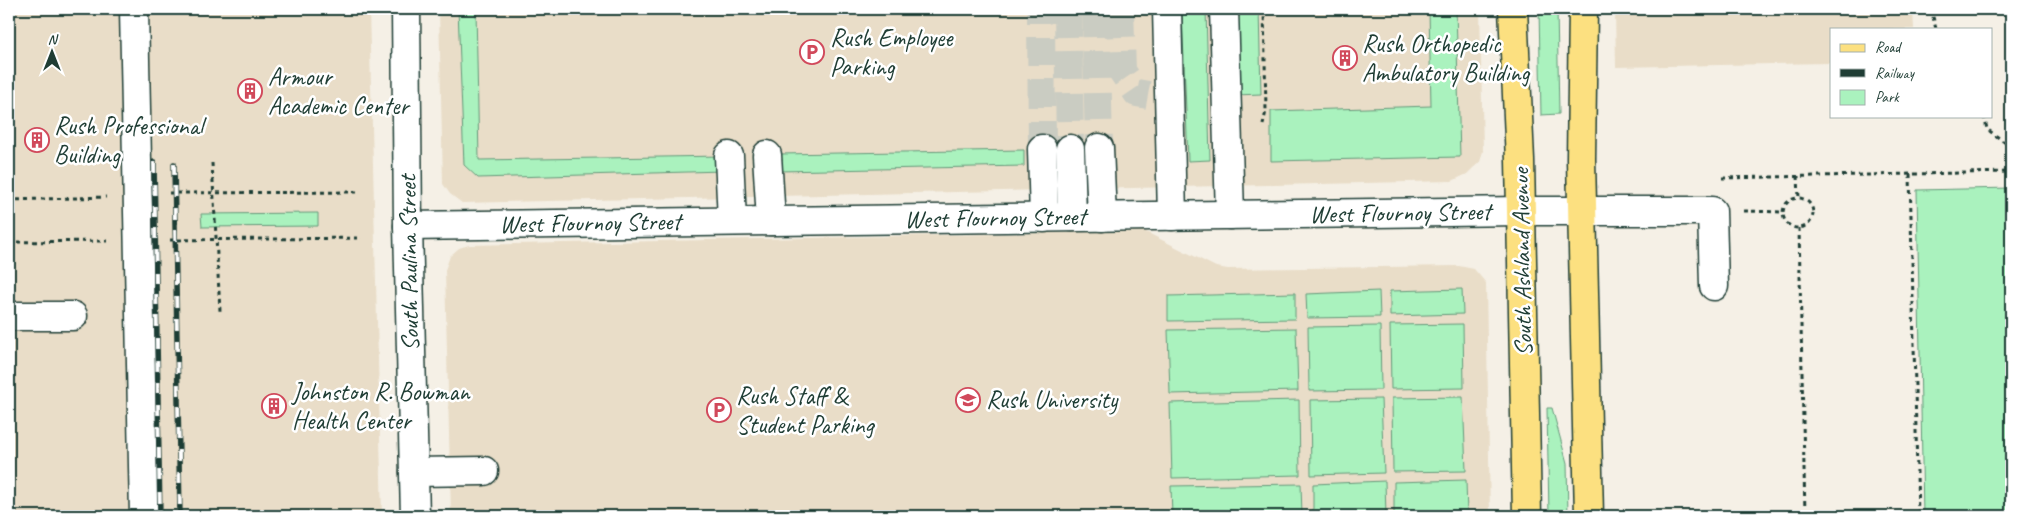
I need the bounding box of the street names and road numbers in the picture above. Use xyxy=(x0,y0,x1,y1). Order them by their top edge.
street label: South Ashland Avenue xyxy=(1504,166,1540,356)
street label: South Paulina Street xyxy=(391,172,427,351)
street label: West Flournoy Street xyxy=(1309,195,1495,231)
street label: West Flournoy Street xyxy=(904,200,1090,236)
street label: West Flournoy Street xyxy=(499,205,685,241)

